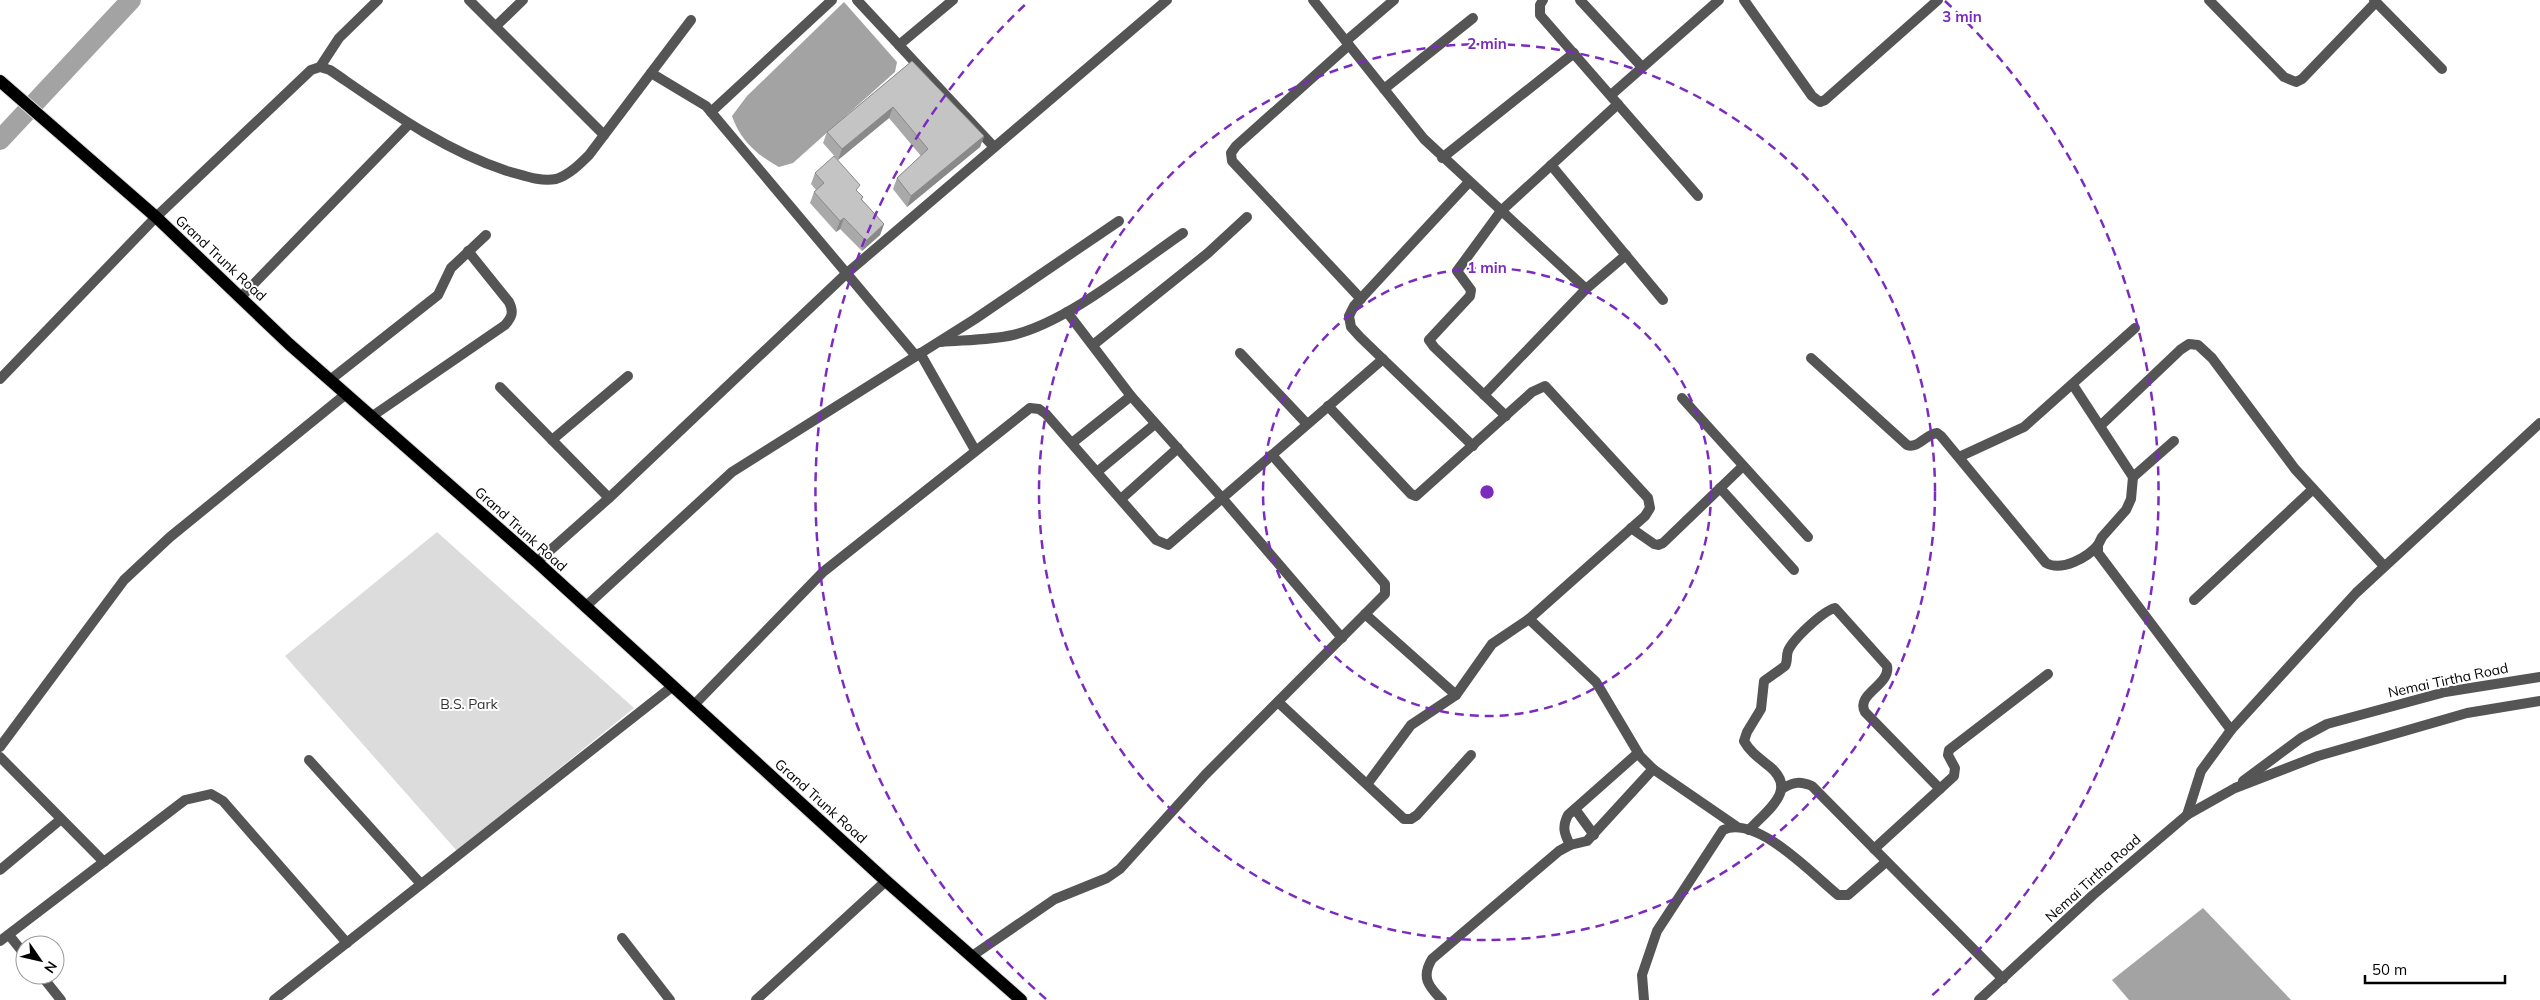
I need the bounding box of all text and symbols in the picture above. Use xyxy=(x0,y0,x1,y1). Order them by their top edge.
text: 3 min xyxy=(1942,7,1982,26)
text: 2 min xyxy=(1467,34,1507,53)
street label: Grand Trunk Road xyxy=(172,211,270,305)
text: 1 min xyxy=(1467,258,1507,277)
street label: Grand Trunk Road xyxy=(471,483,571,575)
centre of rings xyxy=(1478,483,1496,501)
street label: Nemai Tirtha Road xyxy=(2386,658,2510,702)
park label: B.S. Park xyxy=(440,695,499,713)
street label: Grand Trunk Road xyxy=(771,755,871,847)
street label: Nemai Tirtha Road xyxy=(2041,830,2145,926)
north arrow xyxy=(15,935,65,985)
scale bar xyxy=(2365,952,2505,984)
text: N xyxy=(40,958,61,977)
text: 50 m xyxy=(2372,960,2407,979)

